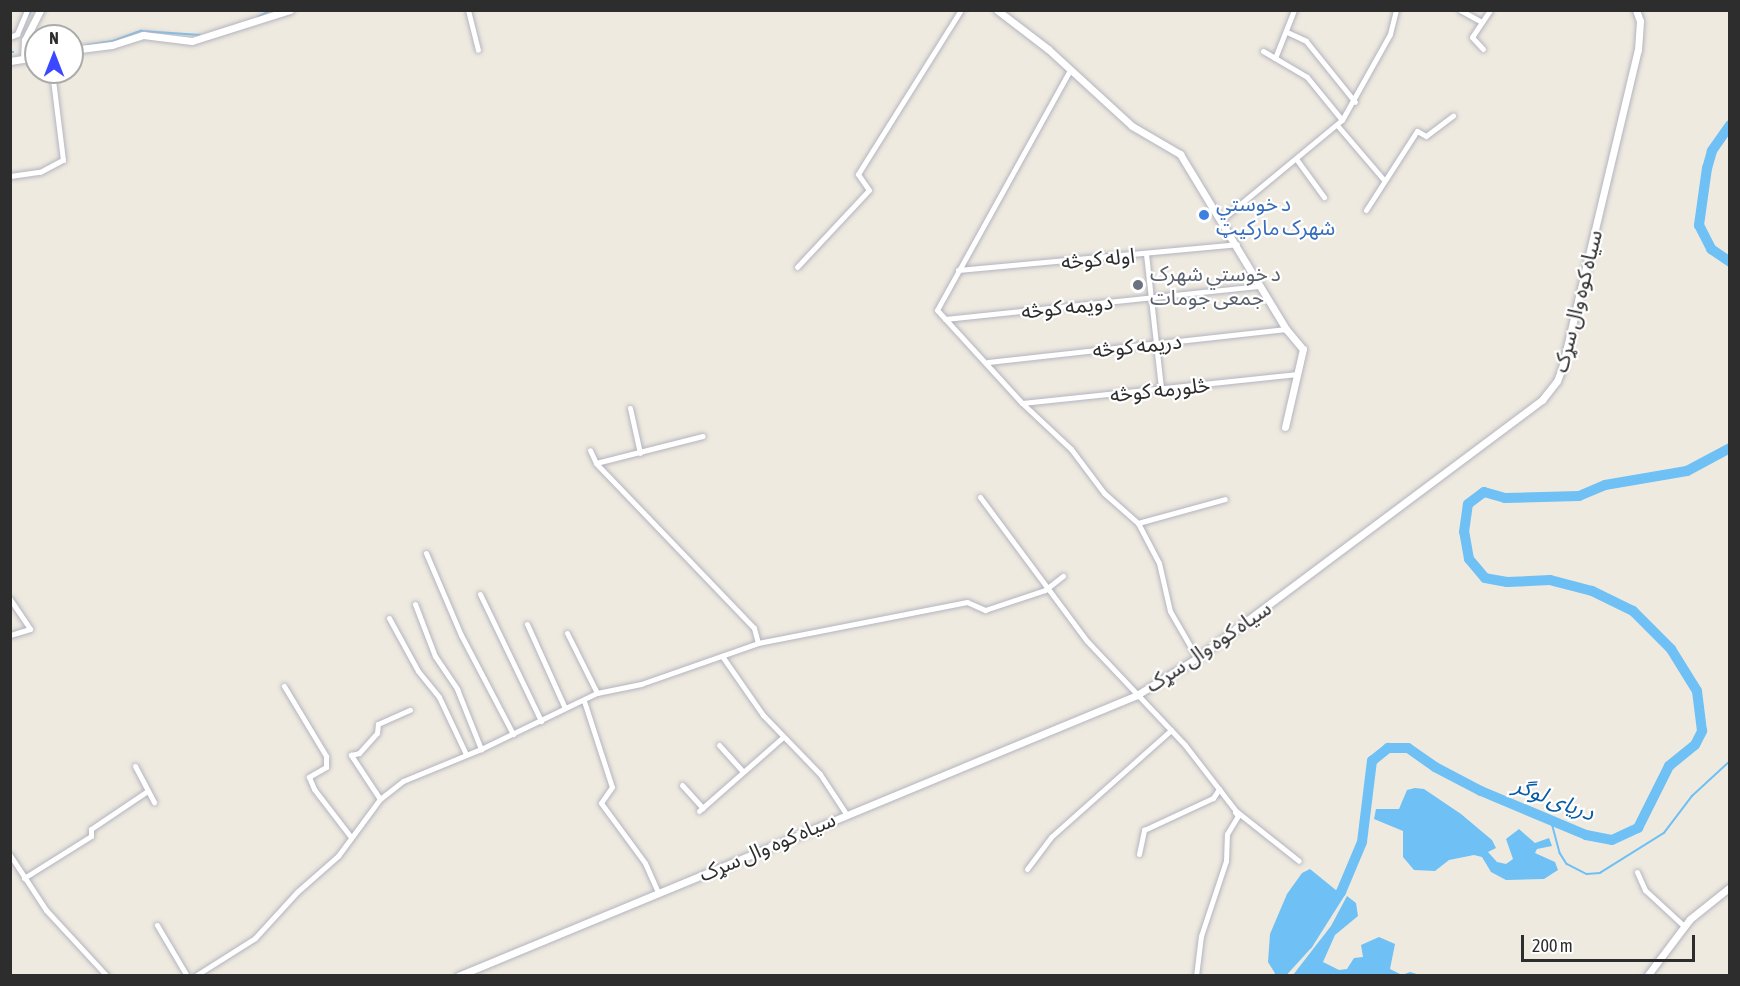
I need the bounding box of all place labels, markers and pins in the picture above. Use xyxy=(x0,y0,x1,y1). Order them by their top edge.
place label: د خوستي شهرک مارکیټ xyxy=(1216,190,1335,240)
marker: د خوستي شهرک مارکیټ xyxy=(1197,208,1211,222)
place label: د خوستي شهرک جمعی جومات xyxy=(1150,260,1281,310)
marker: د خوستي شهرک جمعی جومات xyxy=(1131,278,1145,292)

